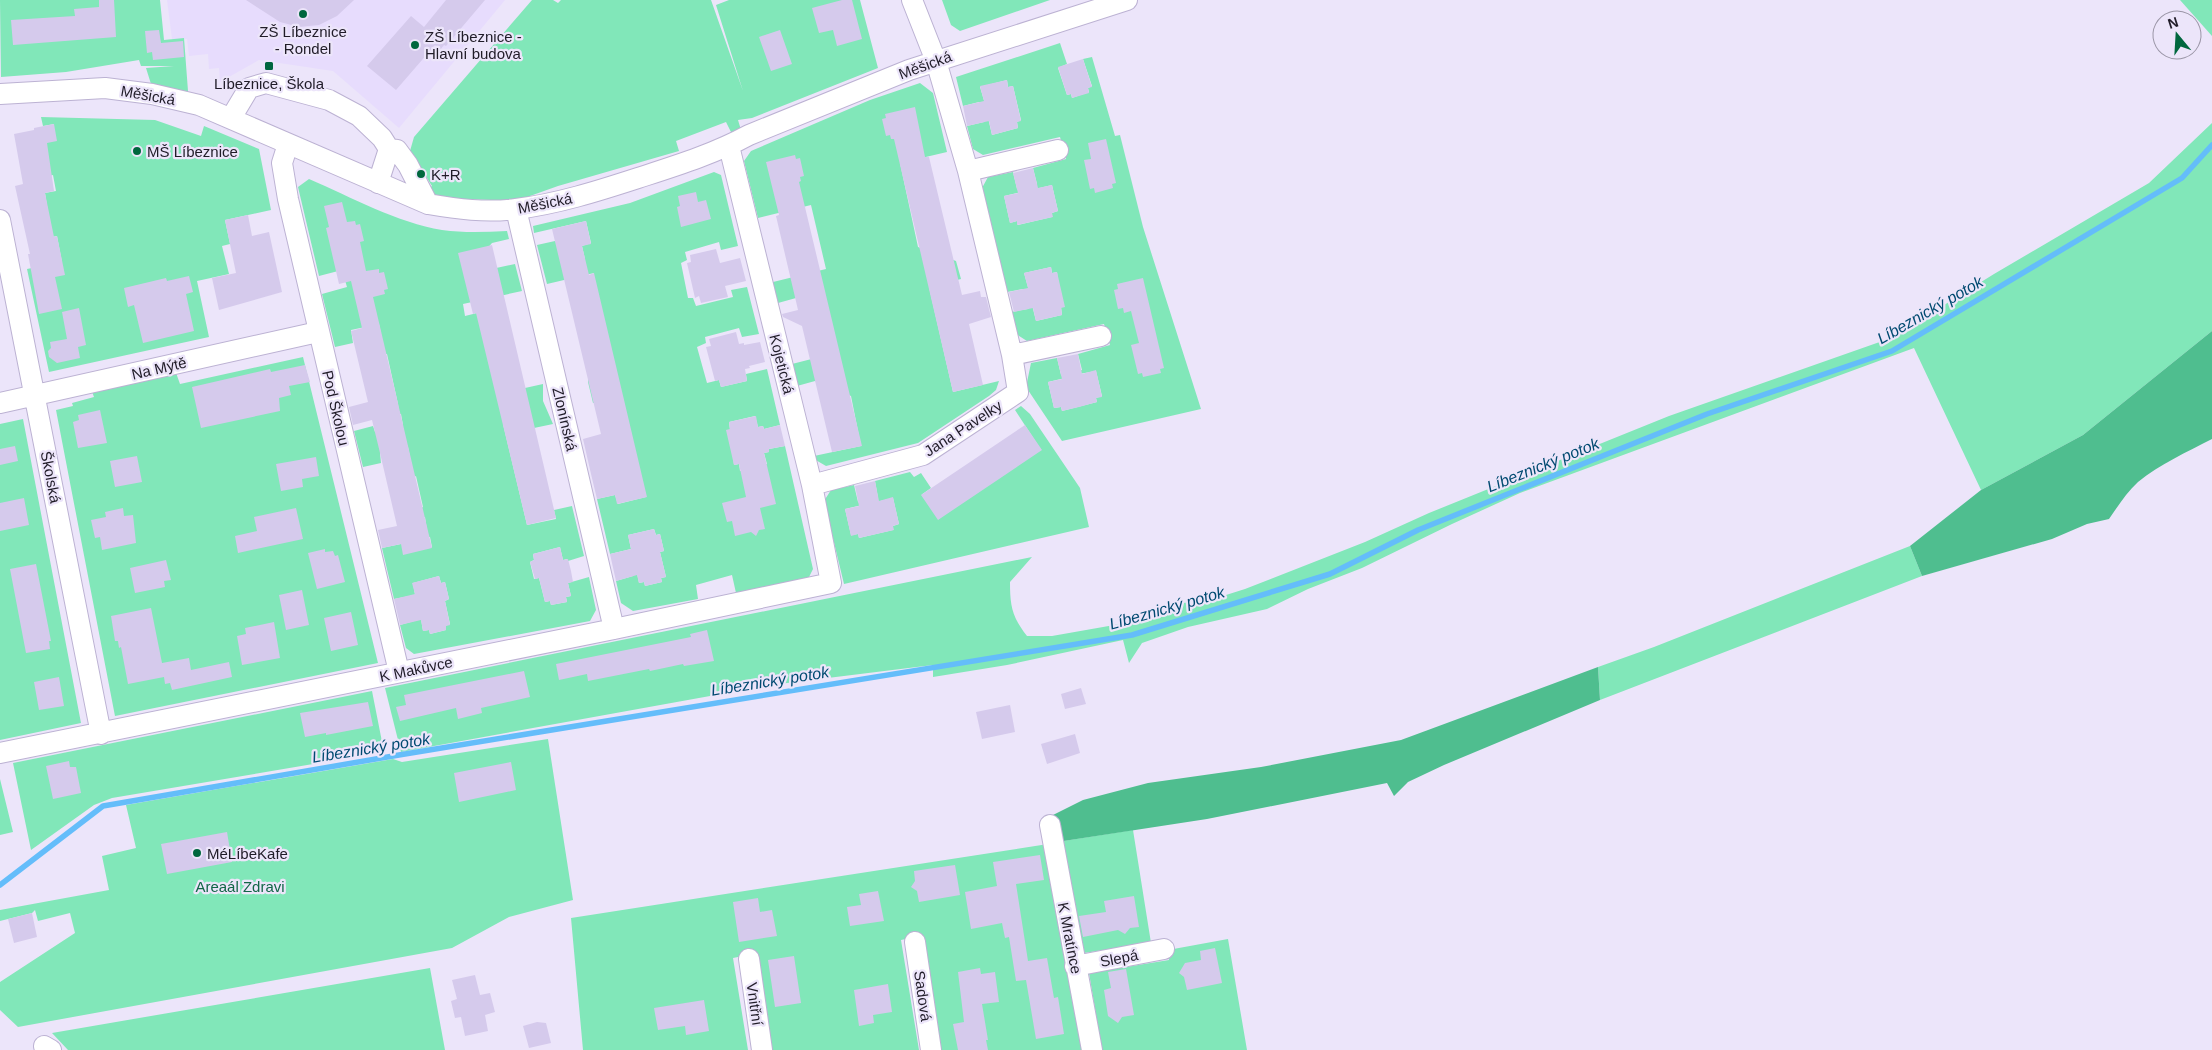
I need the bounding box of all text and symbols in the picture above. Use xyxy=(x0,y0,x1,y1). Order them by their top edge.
marker: ZŠ Líbeznice - Rondel xyxy=(297,8,309,20)
north arrow xyxy=(2152,10,2202,60)
text: N xyxy=(2166,13,2180,32)
place label: ZŠ Líbeznice - Rondel xyxy=(259,23,347,57)
place label: ZŠ Líbeznice - Hlavní budova xyxy=(425,28,522,62)
marker: ZŠ Líbeznice - Hlavní budova xyxy=(409,39,421,51)
street label: Měšická xyxy=(896,47,954,82)
marker: Líbeznice, Škola xyxy=(263,60,275,72)
place label: Líbeznice, Škola xyxy=(214,75,325,92)
street label: Měšická xyxy=(119,82,177,108)
place label: MŠ Líbeznice xyxy=(147,143,238,160)
marker: MŠ Líbeznice xyxy=(131,145,143,157)
place label: K+R xyxy=(431,166,461,183)
marker: K+R xyxy=(415,168,427,180)
street label: Měšická xyxy=(516,189,574,217)
water label: Líbeznický potok xyxy=(1874,272,1987,347)
street label: Kojetická xyxy=(766,332,798,396)
street label: Na Mýtě xyxy=(130,353,188,383)
street label: Pod Školou xyxy=(319,369,353,447)
street label: Zlonínská xyxy=(549,385,581,453)
street label: Jana Pavelky xyxy=(921,396,1005,459)
water label: Líbeznický potok xyxy=(1485,434,1602,495)
street label: Školská xyxy=(38,450,64,505)
water label: Líbeznický potok xyxy=(1107,583,1228,633)
street label: K Makůvce xyxy=(378,653,454,685)
water label: Líbeznický potok xyxy=(710,663,831,699)
water label: Líbeznický potok xyxy=(311,730,432,766)
place label: MéLíbeKafe xyxy=(207,845,288,862)
marker: MéLíbeKafe xyxy=(191,847,203,859)
park label: Areaál Zdravi xyxy=(195,878,285,895)
street label: K Mratínce xyxy=(1055,901,1085,975)
street label: Slepá xyxy=(1099,946,1140,970)
street label: Sadová xyxy=(911,970,935,1023)
street label: Vnitřní xyxy=(744,981,767,1027)

